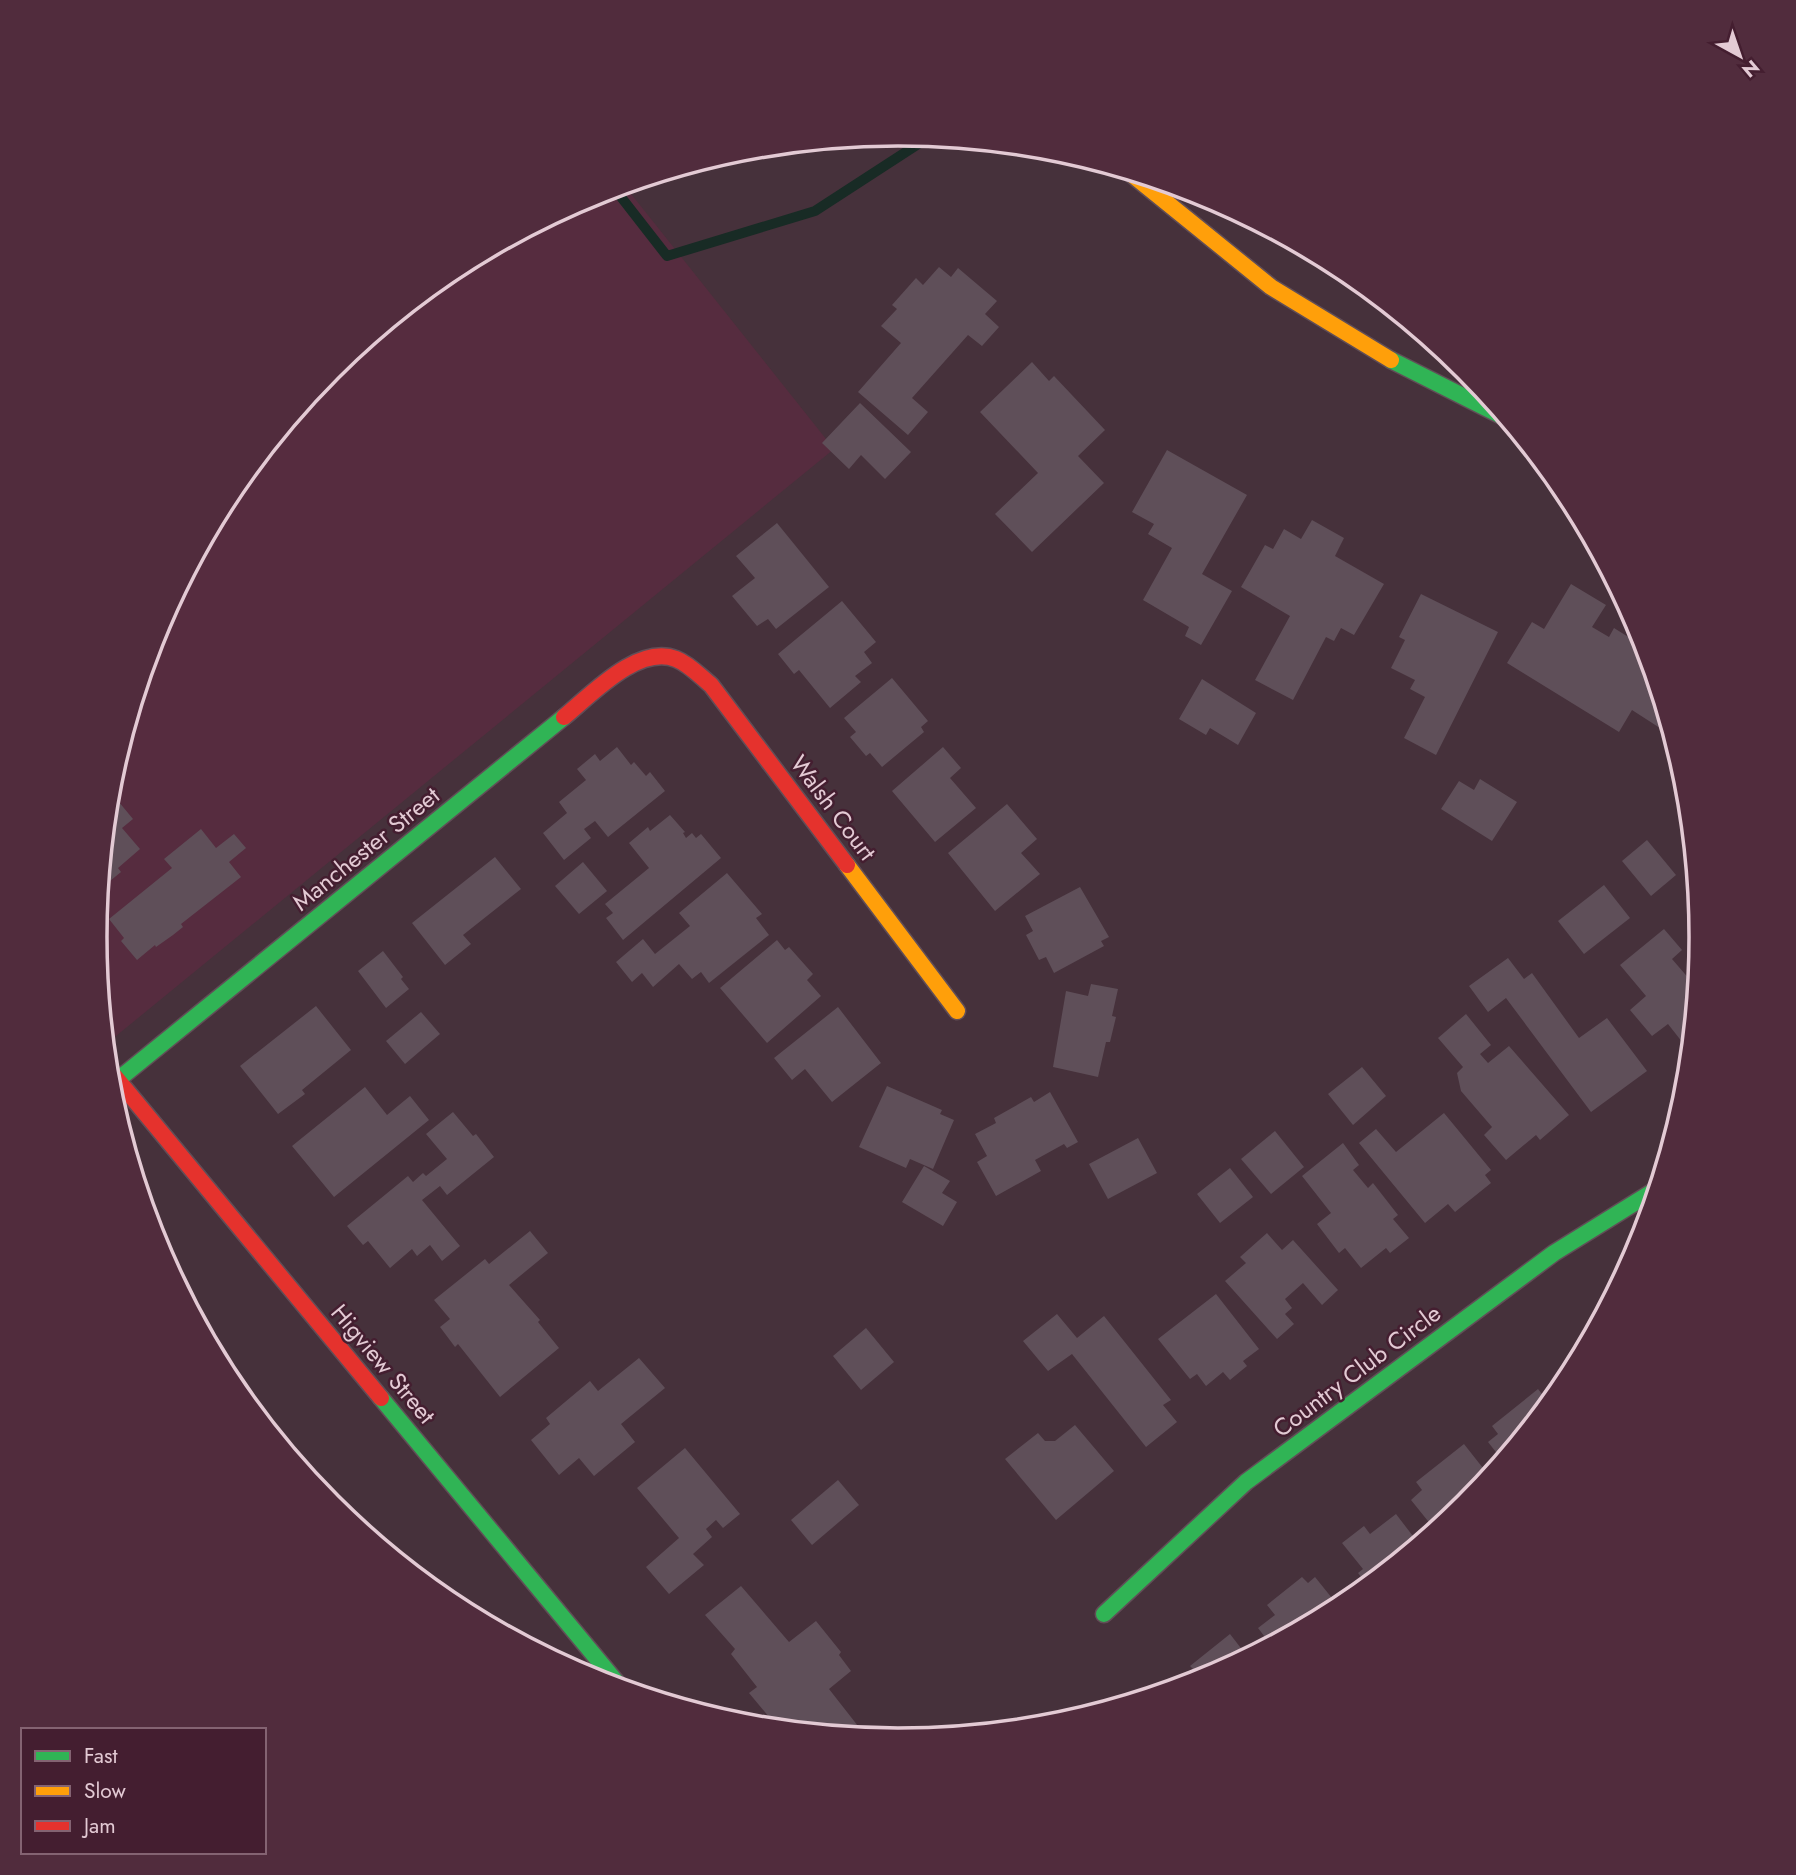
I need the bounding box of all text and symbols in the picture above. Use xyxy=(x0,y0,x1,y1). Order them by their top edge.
north arrow xyxy=(1705,21,1775,91)
text: N xyxy=(1736,53,1765,84)
street label: Walsh Court xyxy=(782,748,885,868)
street label: Manchester Street xyxy=(285,778,447,919)
street label: Higview Street xyxy=(323,1296,444,1431)
street label: Country Club Circle xyxy=(1265,1296,1448,1446)
legend xyxy=(21,1728,266,1854)
text: Fast xyxy=(84,1741,117,1771)
text: Slow xyxy=(84,1776,126,1806)
text: Jam xyxy=(81,1811,116,1841)

